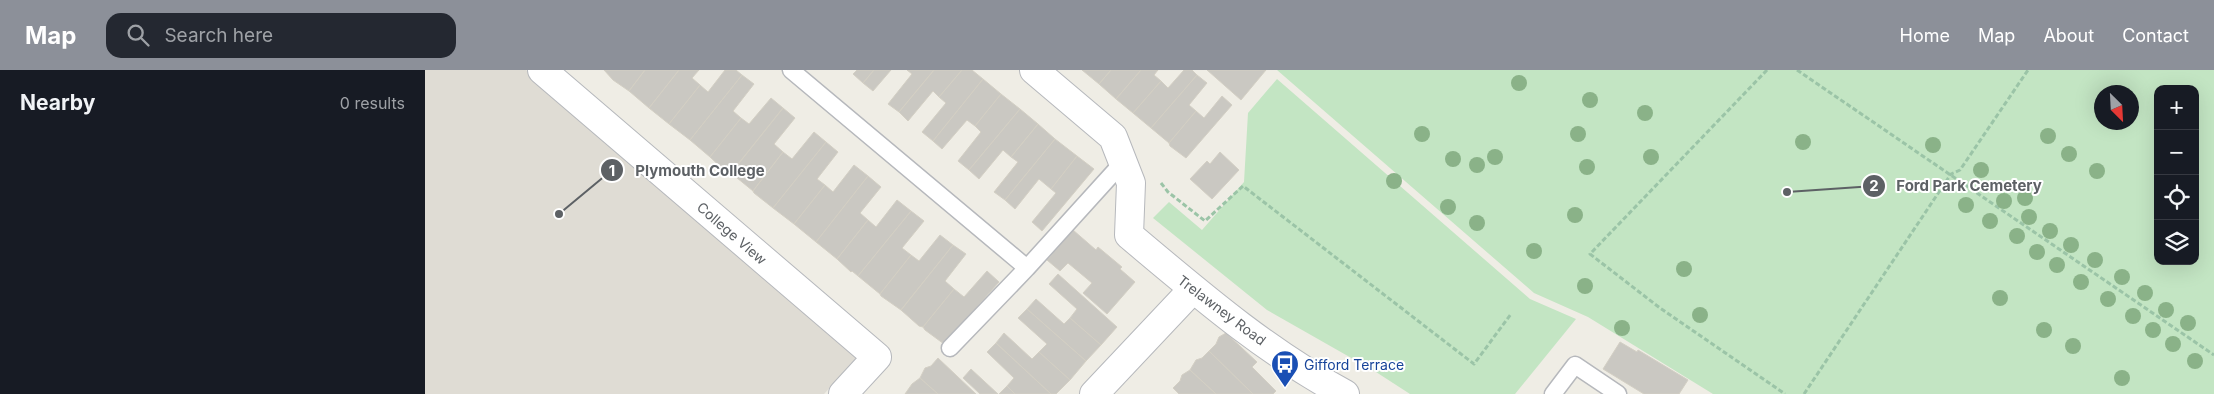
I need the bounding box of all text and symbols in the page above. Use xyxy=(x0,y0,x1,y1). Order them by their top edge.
search box xyxy=(106,13,456,58)
text: Map xyxy=(25,21,76,50)
icon: search xyxy=(124,21,152,49)
text: Search here xyxy=(164,24,273,47)
text: Home xyxy=(1900,25,1950,46)
text: Map xyxy=(1978,25,2015,46)
text: About xyxy=(2043,25,2094,46)
text: Contact xyxy=(2122,25,2189,46)
north arrow xyxy=(2094,85,2139,130)
map controls xyxy=(2154,85,2199,265)
button: + xyxy=(2154,85,2199,130)
text: Nearby xyxy=(20,90,95,115)
text: 0 results xyxy=(340,93,405,113)
button: − xyxy=(2154,130,2199,175)
callout: Plymouth College xyxy=(600,155,774,185)
text: 1 xyxy=(609,161,615,180)
text: Plymouth College xyxy=(635,161,765,180)
callout: Ford Park Cemetery xyxy=(1861,171,2051,201)
button: locate xyxy=(2154,175,2199,220)
text: 2 xyxy=(1869,176,1879,195)
text: Ford Park Cemetery xyxy=(1896,176,2042,195)
street label: College View xyxy=(694,198,770,268)
button: layers xyxy=(2154,220,2199,265)
street label: Trelawney Road xyxy=(1175,271,1269,349)
bus stop icon: Gifford Terrace xyxy=(1270,349,1300,388)
place label: Gifford Terrace xyxy=(1304,356,1404,373)

